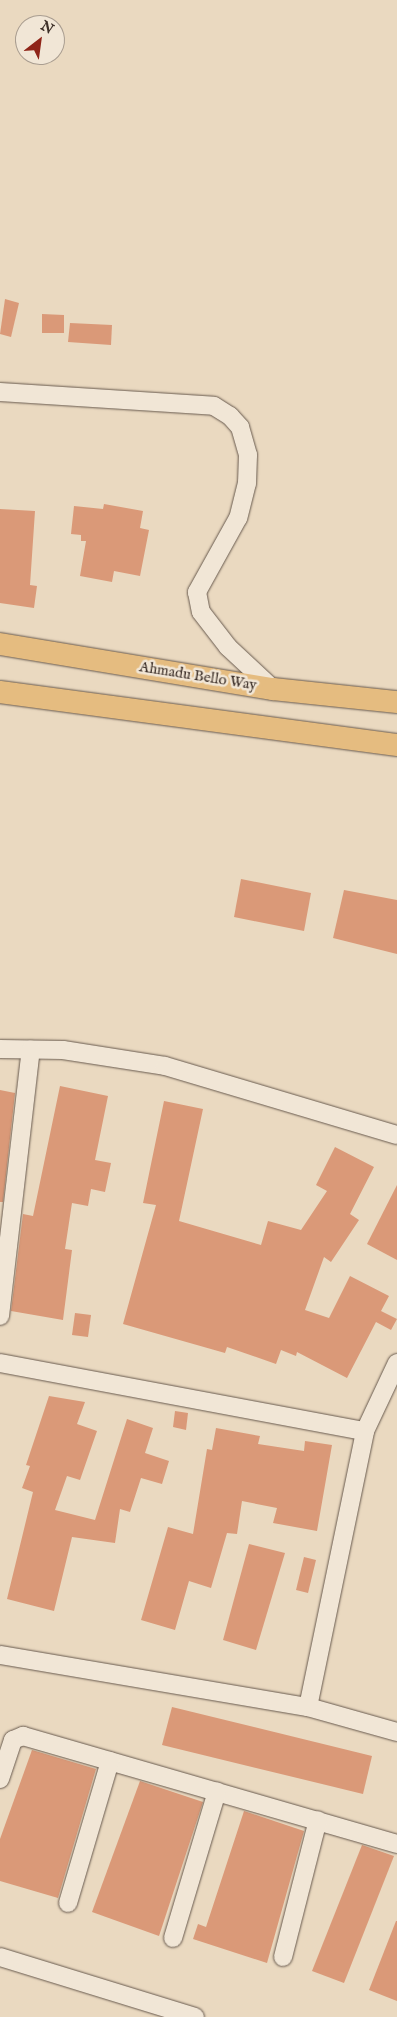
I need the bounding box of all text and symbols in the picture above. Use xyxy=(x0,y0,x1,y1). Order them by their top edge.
north arrow xyxy=(15,15,65,65)
text: N xyxy=(37,17,57,39)
street label: Ahmadu Bello Way xyxy=(138,658,258,694)

